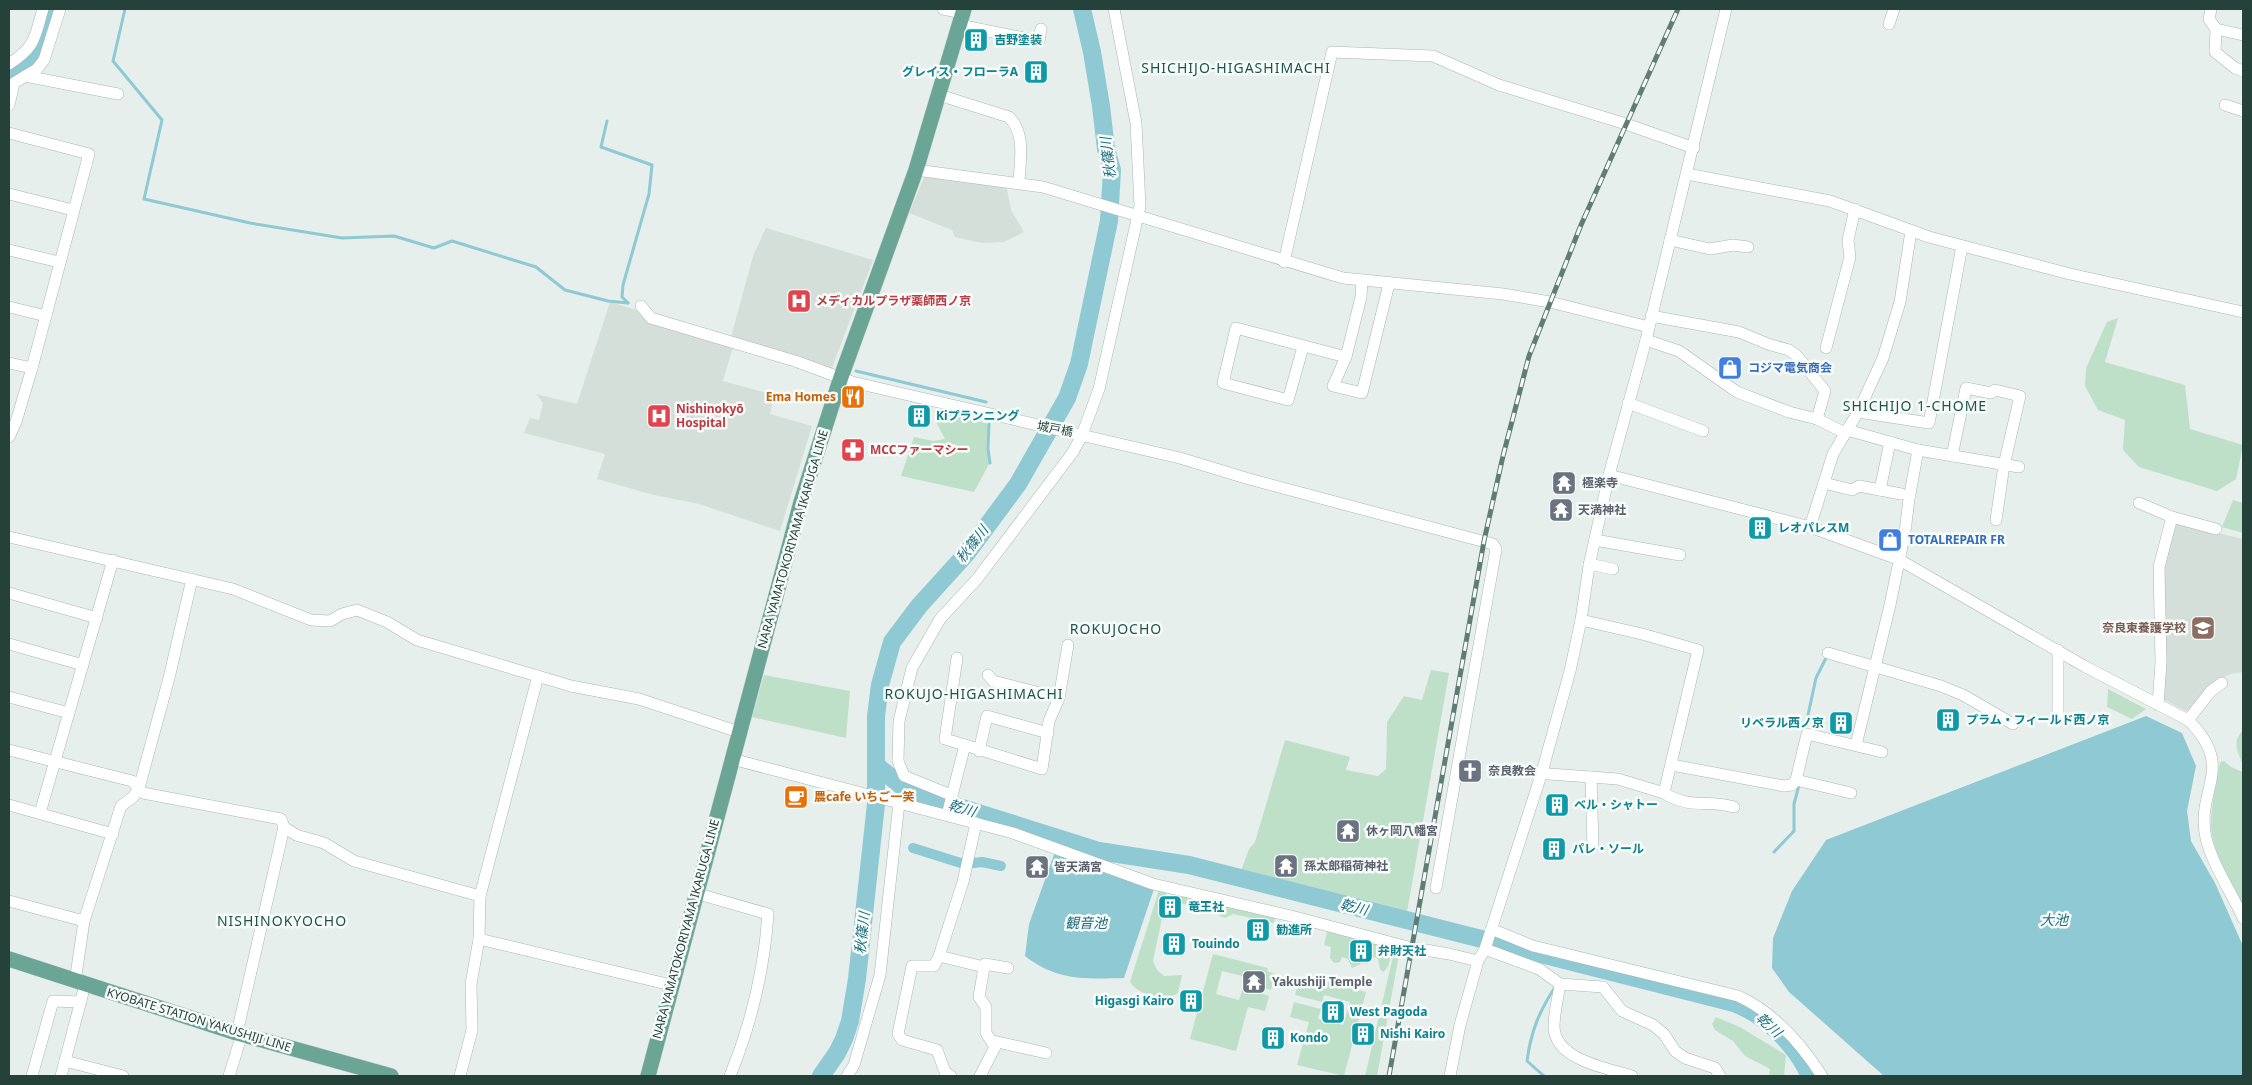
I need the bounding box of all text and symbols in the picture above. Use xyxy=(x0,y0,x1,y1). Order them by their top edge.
building icon: 吉野塗装 xyxy=(963,27,989,53)
place label: 吉野塗装 xyxy=(994,31,1042,48)
district label: SHICHIJO-HIGASHIMACHI xyxy=(1141,58,1331,77)
building icon: グレイス・フローラA xyxy=(1023,59,1049,85)
place label: グレイス・フローラA xyxy=(902,63,1019,80)
water label: 秋篠川 xyxy=(1095,134,1119,180)
hospital icon: メディカルプラザ薬師西ノ京 xyxy=(786,288,812,314)
place label: メディカルプラザ薬師西ノ京 xyxy=(816,292,971,309)
shop icon: コジマ電気商会 xyxy=(1717,355,1743,381)
place label: コジマ電気商会 xyxy=(1748,359,1832,376)
restaurant icon: Ema Homes xyxy=(840,384,866,410)
place label: Ema Homes xyxy=(766,388,836,405)
district label: SHICHIJO 1-CHOME xyxy=(1843,396,1987,415)
place label: Nishinokyō Hospital xyxy=(676,400,744,431)
hospital icon: Nishinokyō Hospital xyxy=(646,403,672,429)
building icon: Kiプランニング xyxy=(906,403,932,429)
place label: Kiプランニング xyxy=(936,407,1020,424)
street label: 城戸橋 xyxy=(1036,417,1074,440)
street label: NARA YAMATOKORIYAMA IKARUGA LINE xyxy=(753,427,832,650)
pharmacy icon: MCCファーマシー xyxy=(840,437,866,463)
place label: MCCファーマシー xyxy=(870,441,969,458)
temple icon: 極楽寺 xyxy=(1551,470,1577,496)
place label: 極楽寺 xyxy=(1582,474,1618,491)
temple icon: 天満神社 xyxy=(1548,497,1574,523)
place label: 天満神社 xyxy=(1578,501,1626,518)
building icon: レオパレスM xyxy=(1747,515,1773,541)
place label: レオパレスM xyxy=(1778,519,1849,536)
water label: 秋篠川 xyxy=(951,520,993,566)
shop icon: TOTALREPAIR FR xyxy=(1877,527,1903,553)
place label: TOTALREPAIR FR xyxy=(1908,531,2005,548)
school or university icon: 奈良東養護学校 xyxy=(2190,615,2216,641)
district label: ROKUJOCHO xyxy=(1070,619,1162,638)
place label: 奈良東養護学校 xyxy=(2102,619,2186,636)
district label: ROKUJO-HIGASHIMACHI xyxy=(884,684,1064,703)
building icon: プラム・フィールド西ノ京 xyxy=(1935,707,1961,733)
building icon: リベラル西ノ京 xyxy=(1828,710,1854,736)
place label: プラム・フィールド西ノ京 xyxy=(1966,711,2109,728)
place label: リベラル西ノ京 xyxy=(1740,714,1824,731)
church icon: 奈良教会 xyxy=(1457,758,1483,784)
place label: 奈良教会 xyxy=(1488,762,1536,779)
cafe icon: 農cafe いちご一笑 xyxy=(783,784,809,810)
place label: 農cafe いちご一笑 xyxy=(814,788,914,805)
building icon: ベル・シャトー xyxy=(1544,792,1570,818)
water label: 乾川 xyxy=(946,794,980,821)
place label: ベル・シャトー xyxy=(1574,796,1658,813)
street label: NARA YAMATOKORIYAMA IKARUGA LINE xyxy=(648,817,723,1041)
temple icon: 休ヶ岡八幡宮 xyxy=(1335,818,1361,844)
place label: 休ヶ岡八幡宮 xyxy=(1366,822,1438,839)
building icon: パレ・ソール xyxy=(1541,836,1567,862)
place label: パレ・ソール xyxy=(1572,840,1644,857)
temple icon: 孫太郎稲荷神社 xyxy=(1273,853,1299,879)
temple icon: 皆天満宮 xyxy=(1024,854,1050,880)
place label: 孫太郎稲荷神社 xyxy=(1304,857,1388,874)
place label: 皆天満宮 xyxy=(1054,858,1102,875)
building icon: 竜王社 xyxy=(1157,894,1183,920)
water label: 乾川 xyxy=(1338,894,1372,920)
place label: 竜王社 xyxy=(1188,898,1224,915)
water label: 秋篠川 xyxy=(850,909,873,955)
water label: 大池 xyxy=(2040,910,2070,929)
district label: NISHINOKYOCHO xyxy=(217,911,347,930)
water label: 観音池 xyxy=(1065,913,1109,932)
building icon: 勧進所 xyxy=(1245,917,1271,943)
place label: 勧進所 xyxy=(1276,921,1312,938)
building icon: Touindo xyxy=(1161,931,1187,957)
place label: Touindo xyxy=(1192,935,1240,952)
building icon: 弁財天社 xyxy=(1348,938,1374,964)
place label: 弁財天社 xyxy=(1378,942,1426,959)
temple icon: Yakushiji Temple xyxy=(1241,969,1267,995)
place label: Yakushiji Temple xyxy=(1272,973,1372,990)
street label: KYOBATE STATION YAKUSHIJI LINE xyxy=(105,983,294,1056)
building icon: Higasgi Kairo xyxy=(1178,988,1204,1014)
place label: Higasgi Kairo xyxy=(1095,992,1174,1009)
building icon: West Pagoda xyxy=(1320,999,1346,1025)
place label: West Pagoda xyxy=(1350,1003,1427,1020)
water label: 乾川 xyxy=(1753,1008,1788,1042)
building icon: Nishi Kairo xyxy=(1350,1021,1376,1047)
building icon: Kondo xyxy=(1260,1025,1286,1051)
place label: Nishi Kairo xyxy=(1380,1025,1445,1042)
place label: Kondo xyxy=(1290,1029,1328,1046)

